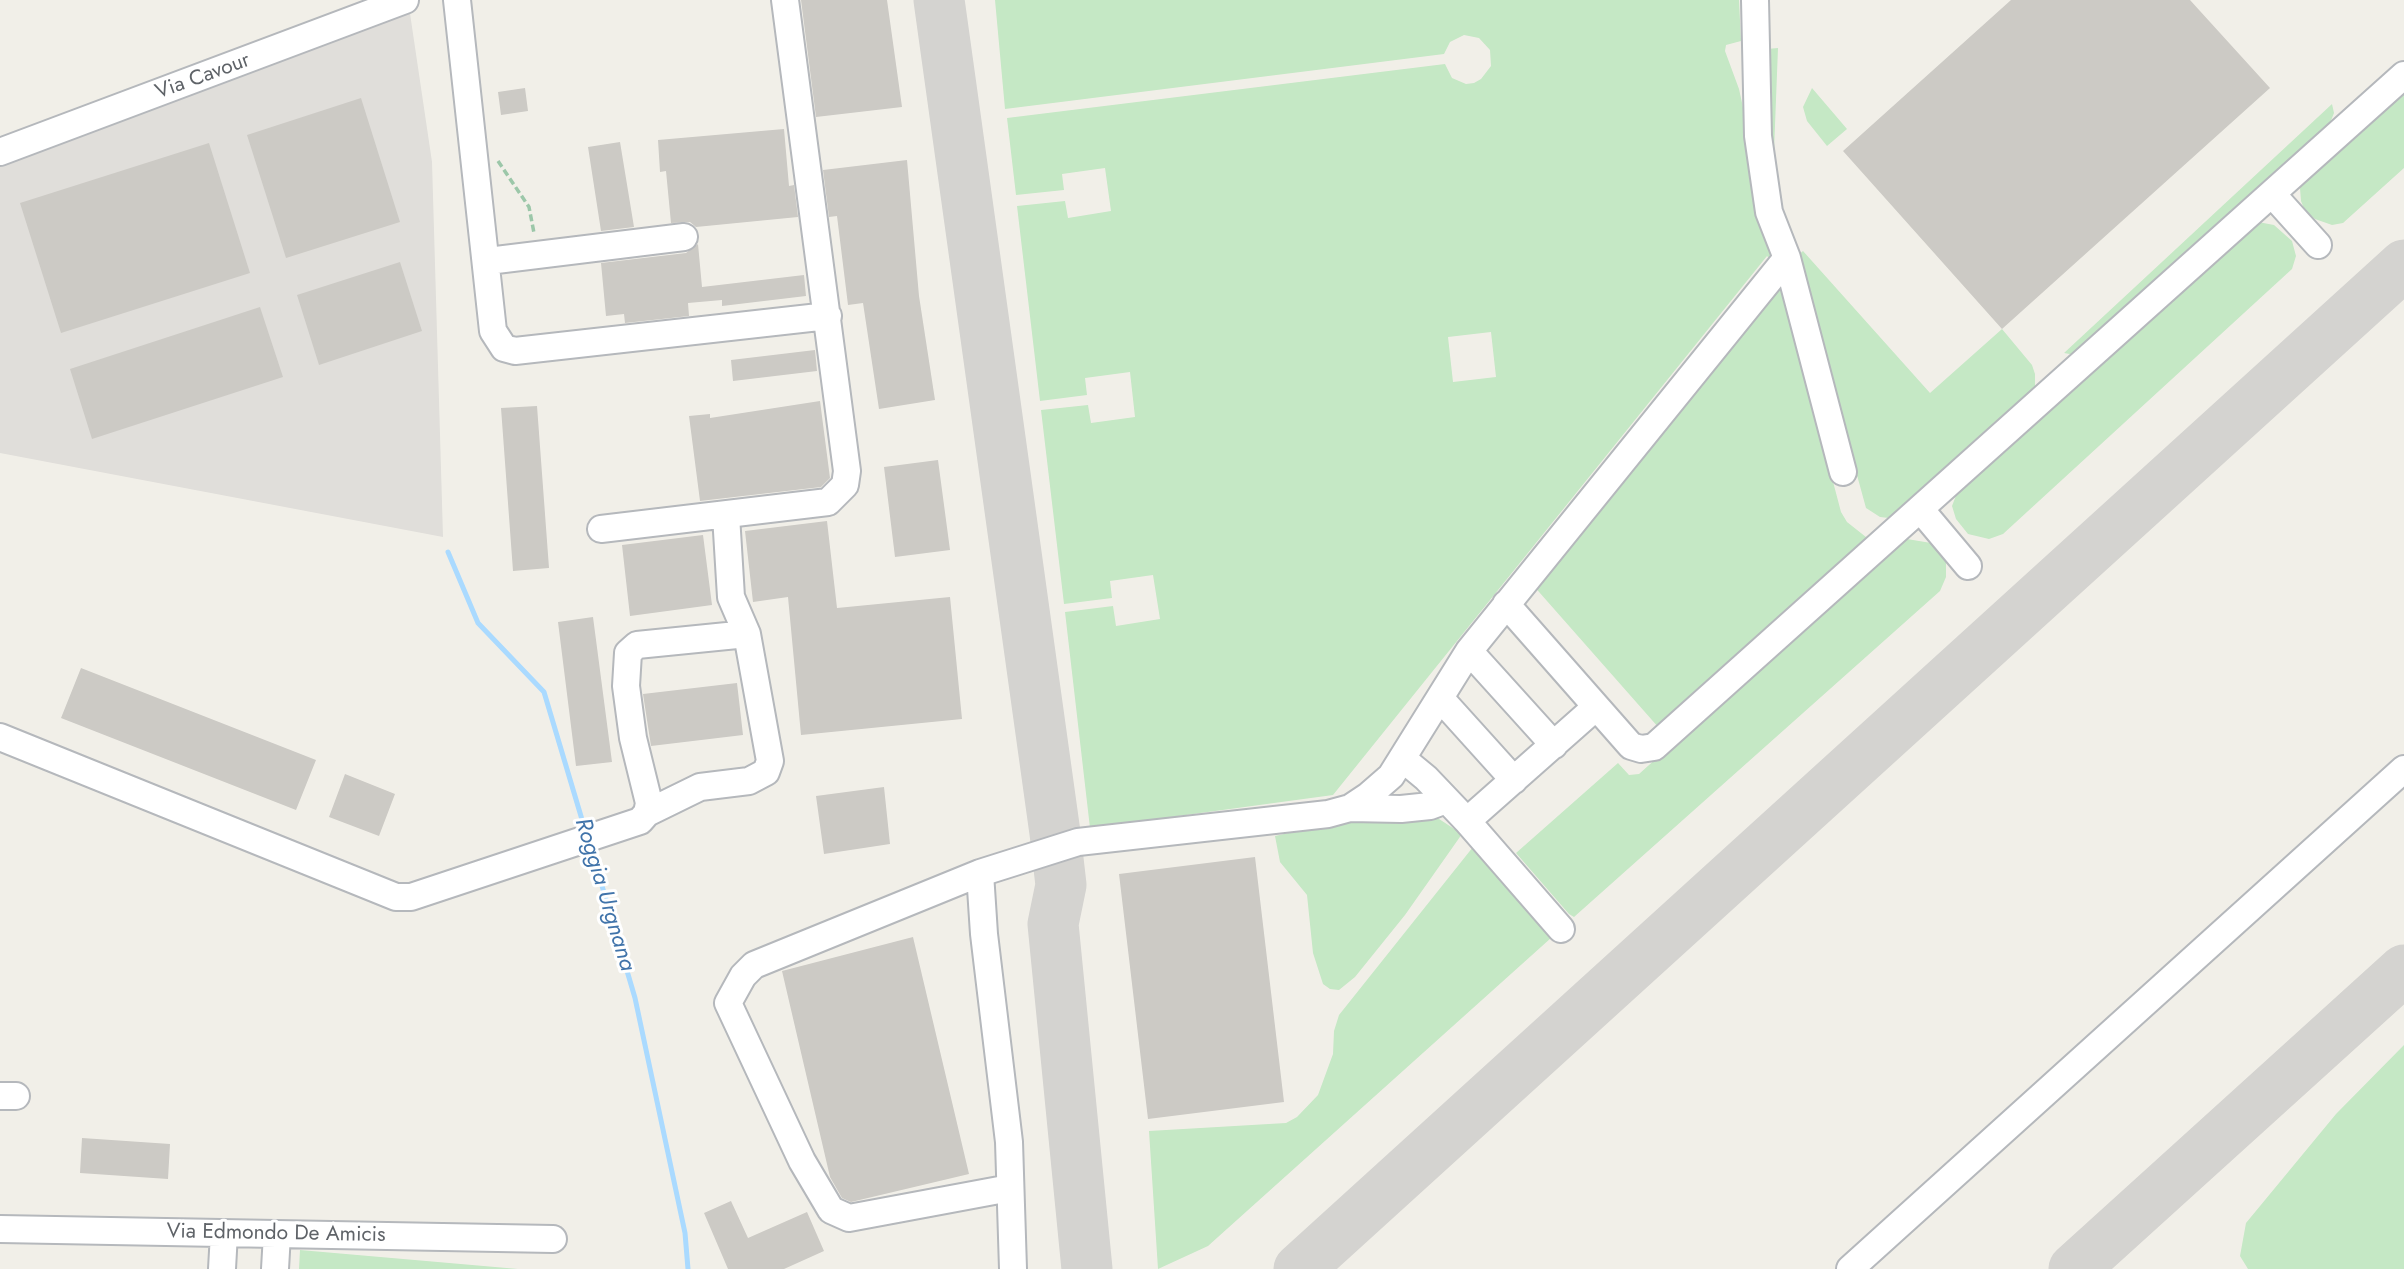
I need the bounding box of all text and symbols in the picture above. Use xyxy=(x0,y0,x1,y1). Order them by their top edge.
street label: Via Cavour xyxy=(152,48,254,106)
water label: Roggia Urgnana xyxy=(568,815,640,975)
street label: Via Edmondo De Amicis xyxy=(166,1219,386,1249)

